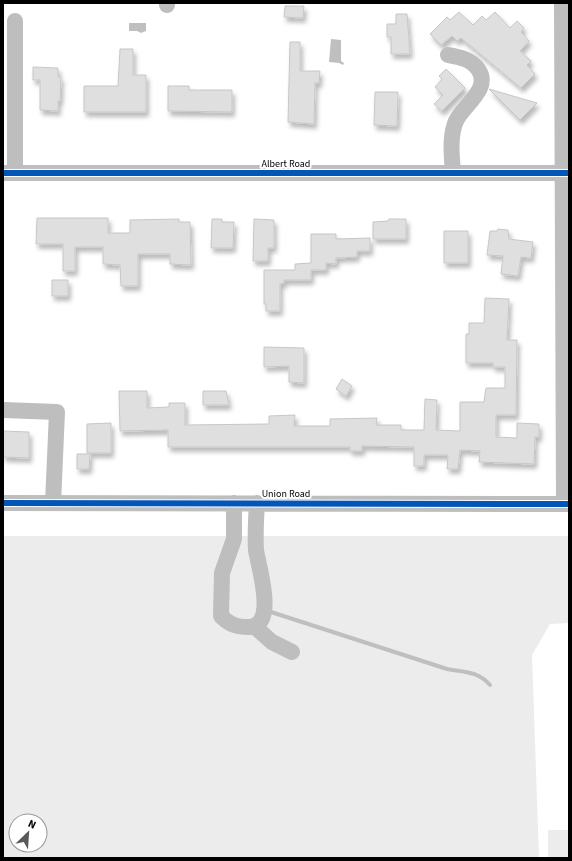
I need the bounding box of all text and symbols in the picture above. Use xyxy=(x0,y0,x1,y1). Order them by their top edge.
street label: Albert Road xyxy=(262,157,310,171)
street label: Union Road xyxy=(262,487,310,501)
north arrow xyxy=(8,813,48,853)
text: N xyxy=(26,816,39,833)

